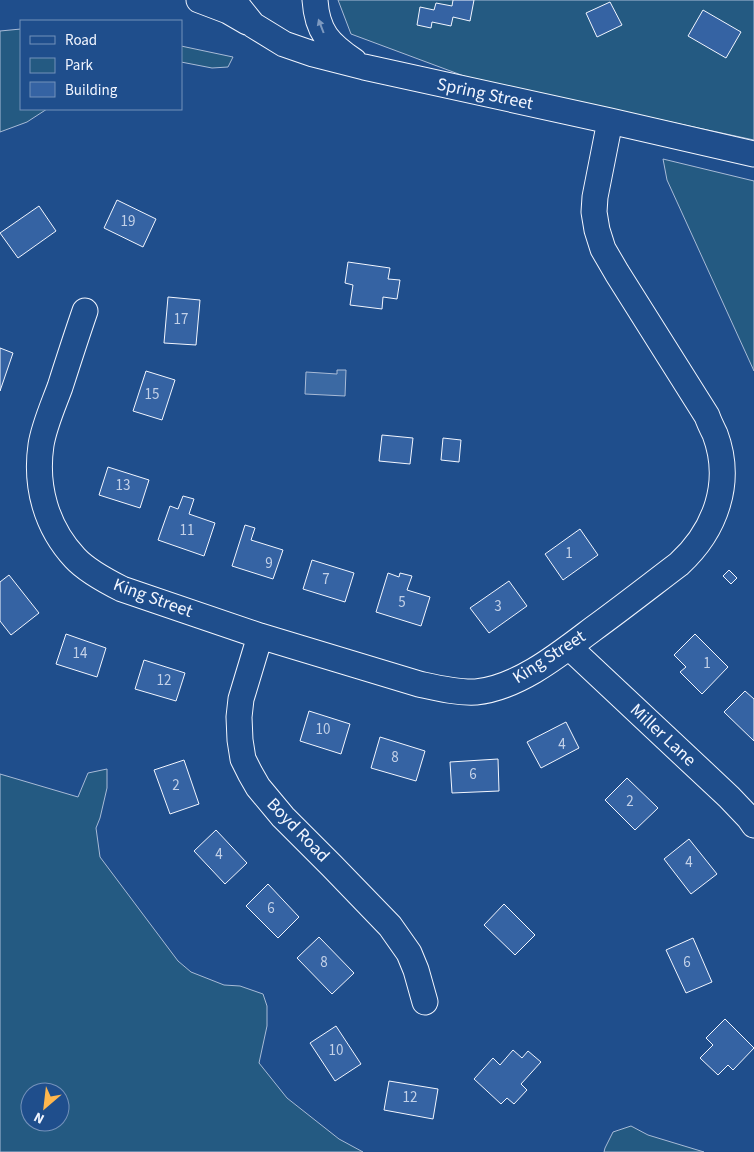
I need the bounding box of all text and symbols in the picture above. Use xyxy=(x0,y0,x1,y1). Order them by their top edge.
one-way arrow xyxy=(317,18,325,33)
legend xyxy=(20,20,182,110)
text: Road xyxy=(65,30,97,51)
text: Park xyxy=(65,55,94,76)
street label: Spring Street xyxy=(435,72,535,116)
text: Building xyxy=(65,80,118,101)
house number: 19 xyxy=(121,211,135,232)
house number: 17 xyxy=(174,309,188,330)
house number: 15 xyxy=(145,384,159,405)
house number: 13 xyxy=(116,475,130,496)
house number: 11 xyxy=(180,520,194,541)
house number: 1 xyxy=(565,543,573,564)
house number: 9 xyxy=(265,553,273,574)
house number: 7 xyxy=(322,569,330,590)
street label: King Street xyxy=(110,572,196,624)
house number: 5 xyxy=(398,592,406,613)
house number: 3 xyxy=(494,596,502,617)
street label: King Street xyxy=(508,624,590,690)
house number: 14 xyxy=(73,643,88,664)
house number: 1 xyxy=(703,653,711,674)
house number: 12 xyxy=(157,670,171,691)
street label: Miller Lane xyxy=(624,698,702,772)
house number: 10 xyxy=(316,719,330,740)
house number: 4 xyxy=(558,734,566,755)
house number: 8 xyxy=(391,747,399,768)
house number: 6 xyxy=(469,764,477,785)
house number: 2 xyxy=(172,775,180,796)
house number: 2 xyxy=(626,791,634,812)
street label: Boyd Road xyxy=(261,792,335,868)
house number: 4 xyxy=(215,844,223,865)
house number: 4 xyxy=(685,852,693,873)
house number: 6 xyxy=(267,898,275,919)
house number: 8 xyxy=(320,952,328,973)
house number: 6 xyxy=(683,952,691,973)
house number: 10 xyxy=(329,1040,343,1061)
north arrow xyxy=(20,1082,70,1132)
house number: 12 xyxy=(403,1087,417,1108)
text: N xyxy=(31,1107,48,1129)

